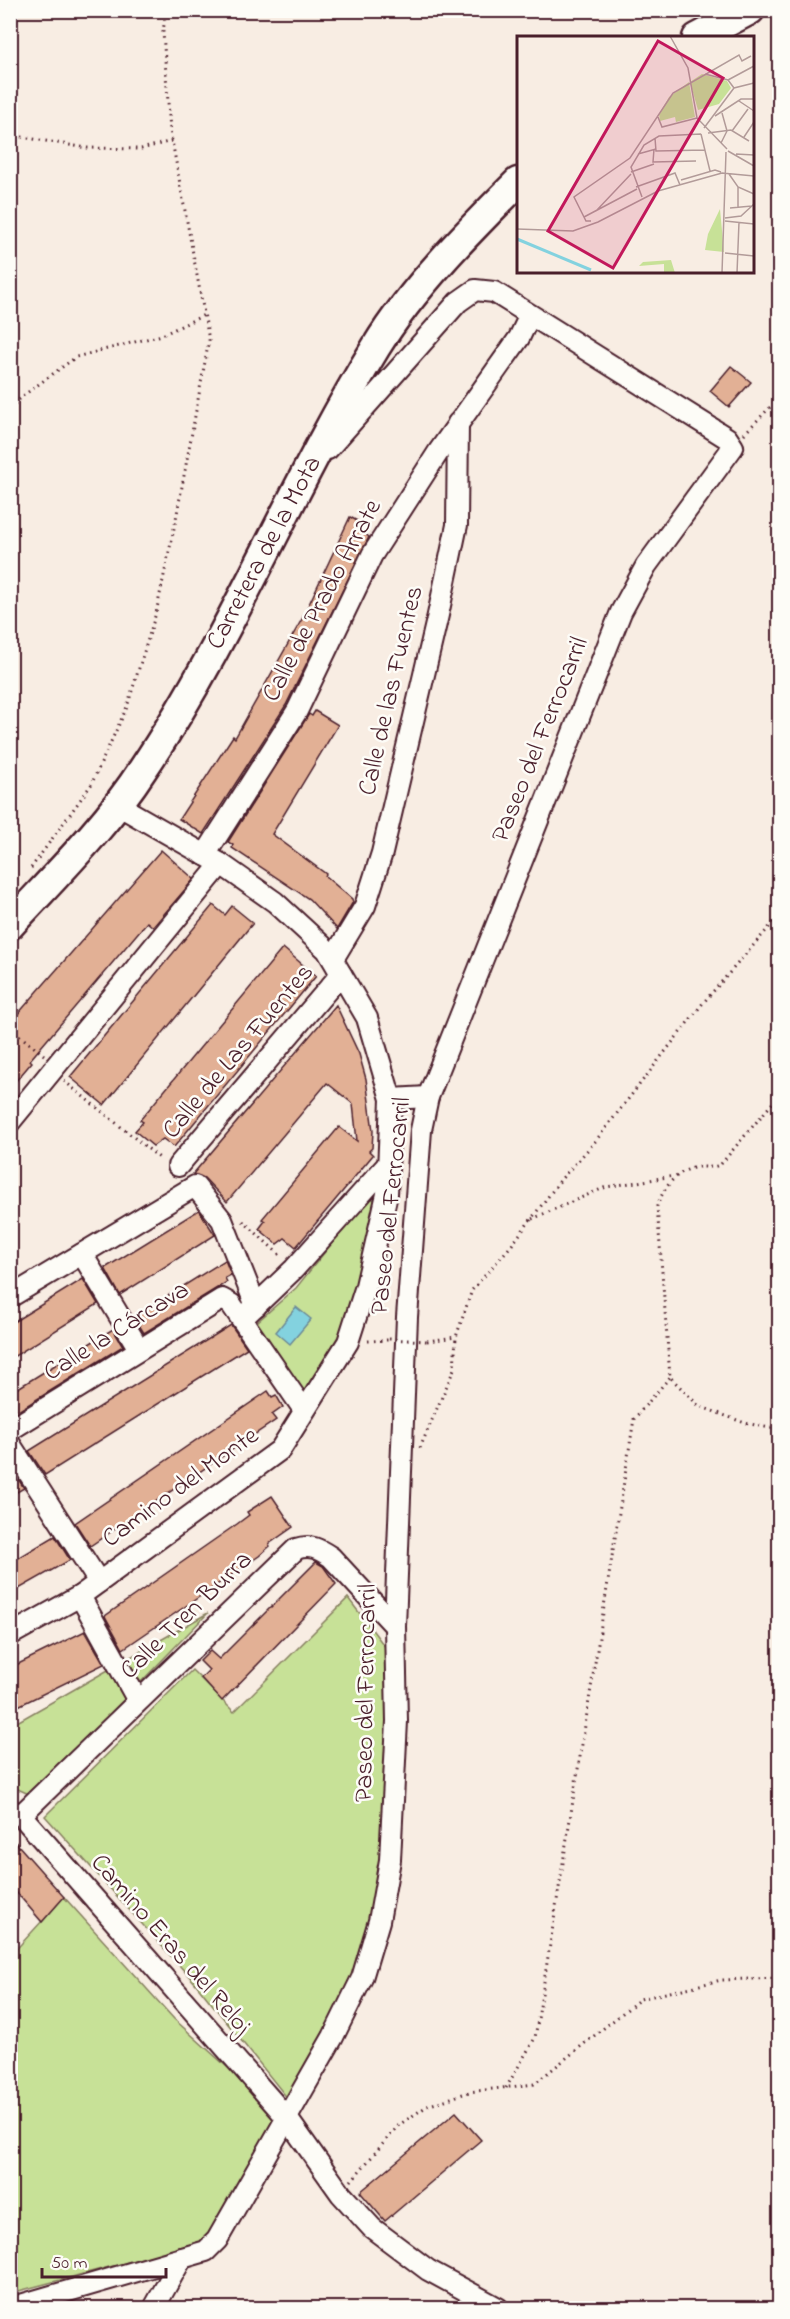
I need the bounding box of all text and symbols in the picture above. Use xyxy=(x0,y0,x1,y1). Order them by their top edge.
inset map xyxy=(517,36,754,273)
street label: Carretera de la Mota xyxy=(198,449,332,657)
street label: Calle de Prado Arrate xyxy=(253,493,393,709)
street label: Calle de las Fuentes xyxy=(349,582,435,800)
street label: Paseo del Ferrocarril xyxy=(482,632,600,848)
street label: Calle de Las Fuentes xyxy=(154,956,324,1148)
street label: Paseo del Ferrocarril xyxy=(362,1095,422,1317)
street label: Calle la Cárcava xyxy=(37,1272,197,1392)
street label: Camino del Monte xyxy=(95,1418,268,1558)
street label: Calle Tren Burra xyxy=(112,1543,262,1689)
street label: Paseo del Ferrocarril xyxy=(346,1583,388,1803)
street label: Camino Eras del Reloj xyxy=(80,1846,260,2045)
scale bar xyxy=(42,2241,166,2279)
text: 50 m xyxy=(51,2251,88,2277)

